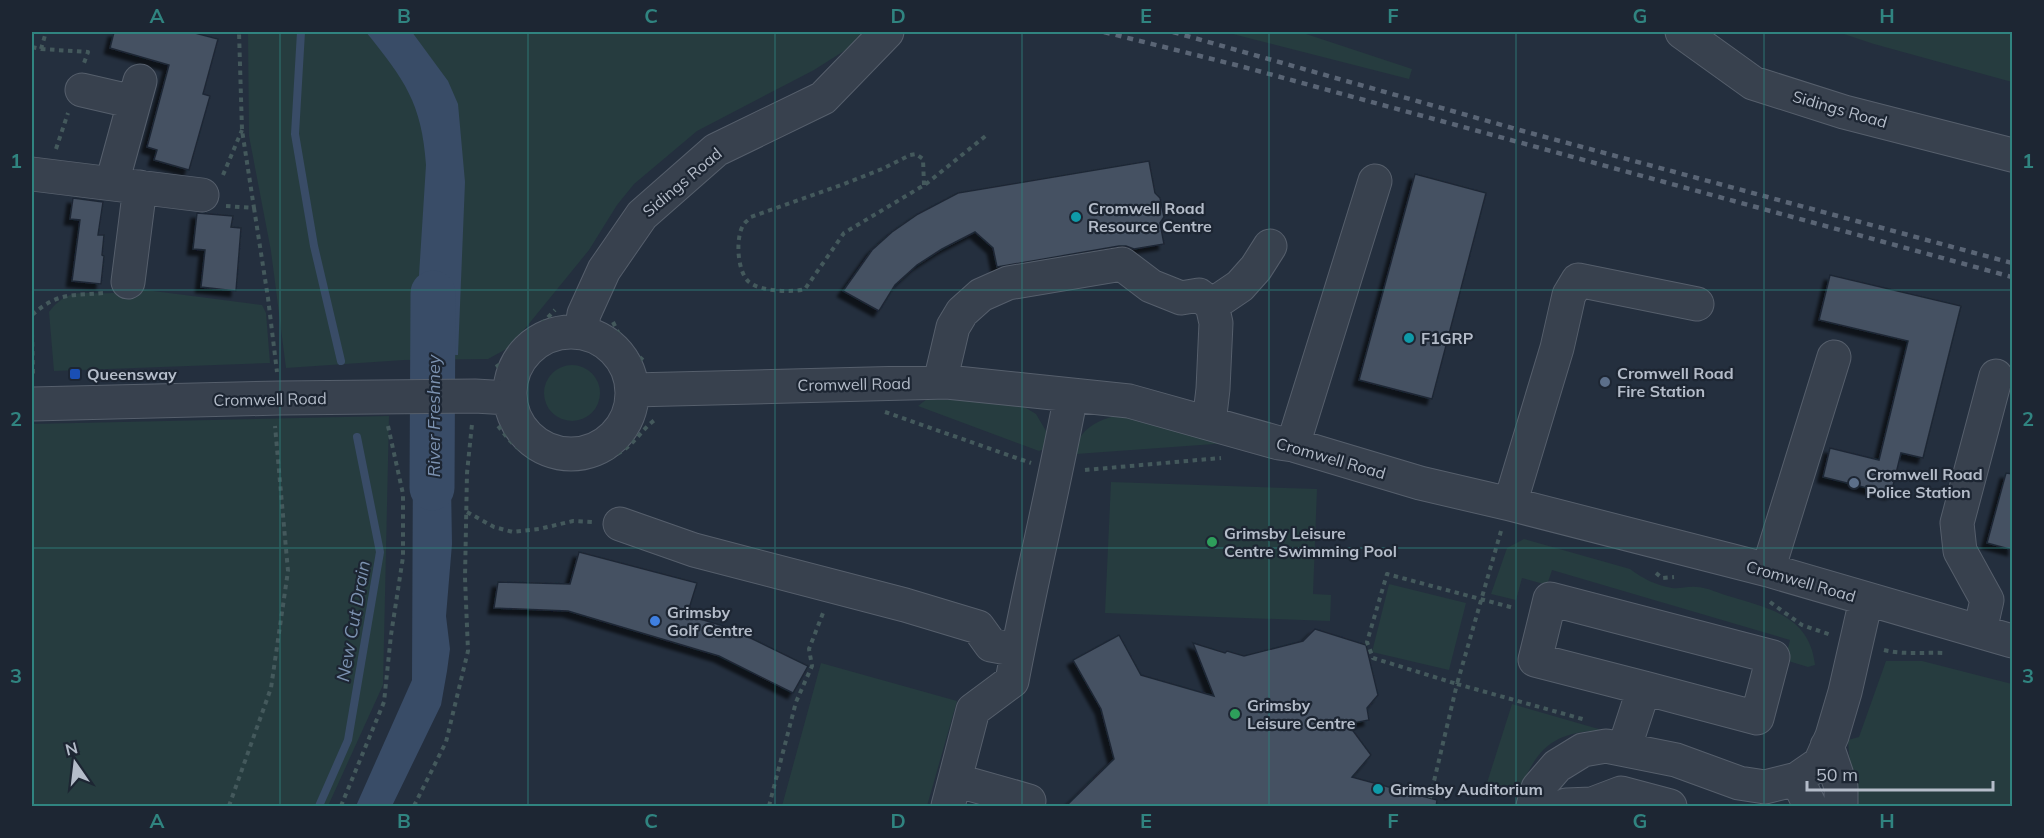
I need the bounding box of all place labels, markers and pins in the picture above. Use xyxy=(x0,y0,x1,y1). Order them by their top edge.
place label: Cromwell Road Resource Centre xyxy=(1088,198,1212,236)
marker: Cromwell Road Resource Centre xyxy=(1069,210,1083,224)
place label: F1GRP xyxy=(1421,328,1474,348)
marker: F1GRP xyxy=(1402,331,1416,345)
place label: Cromwell Road Fire Station xyxy=(1617,363,1734,401)
place label: Queensway xyxy=(87,364,177,384)
marker: Queensway xyxy=(68,367,82,381)
marker: Cromwell Road Fire Station xyxy=(1598,375,1612,389)
place label: Cromwell Road Police Station xyxy=(1866,464,1983,502)
marker: Cromwell Road Police Station xyxy=(1847,476,1861,490)
place label: Grimsby Leisure Centre Swimming Pool xyxy=(1224,523,1397,561)
marker: Grimsby Leisure Centre Swimming Pool xyxy=(1205,535,1219,549)
place label: Grimsby Golf Centre xyxy=(667,602,753,640)
marker: Grimsby Golf Centre xyxy=(648,614,662,628)
place label: Grimsby Leisure Centre xyxy=(1247,695,1356,733)
marker: Grimsby Leisure Centre xyxy=(1228,707,1242,721)
place label: Grimsby Auditorium xyxy=(1390,779,1543,799)
marker: Grimsby Auditorium xyxy=(1371,782,1385,796)

